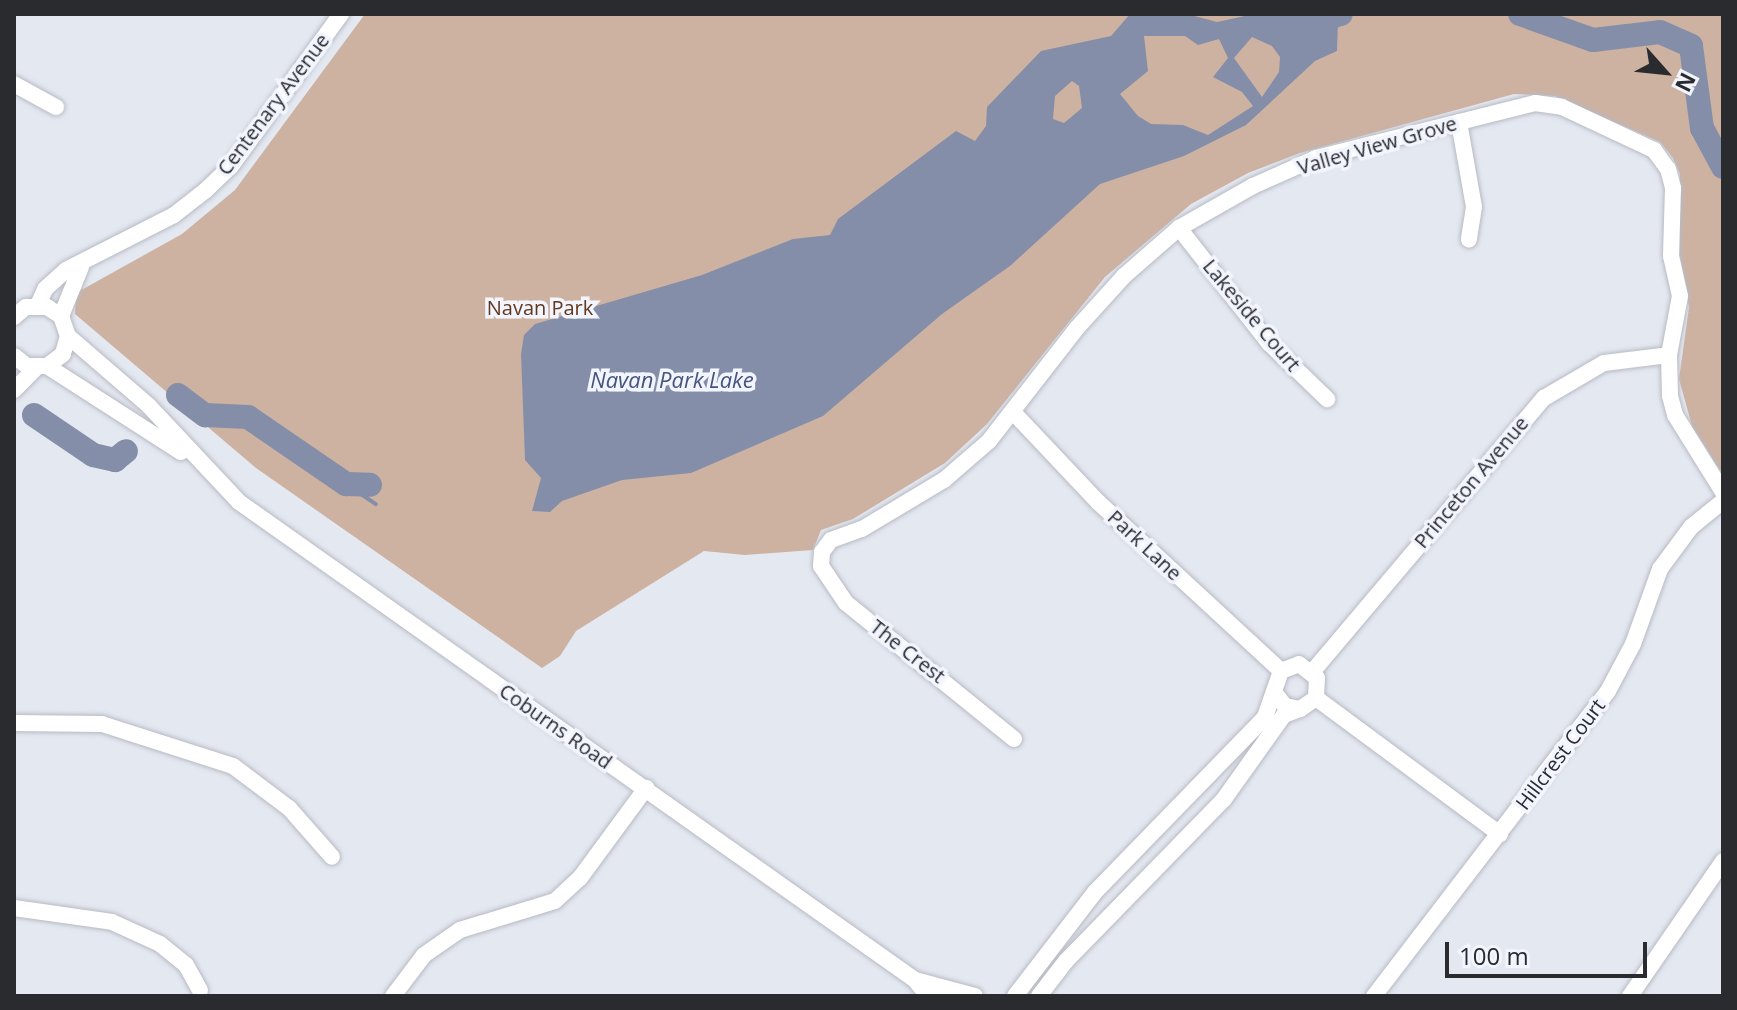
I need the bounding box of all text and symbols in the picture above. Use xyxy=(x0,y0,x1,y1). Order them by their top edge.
street label: Centenary Avenue xyxy=(212,29,334,179)
north arrow xyxy=(1625,32,1705,112)
text: N xyxy=(1669,68,1704,98)
street label: Valley View Grove xyxy=(1295,111,1459,179)
street label: Lakeside Court xyxy=(1198,254,1306,376)
park label: Navan Park xyxy=(487,295,593,319)
water label: Navan Park Lake xyxy=(590,367,754,393)
street label: Princeton Avenue xyxy=(1409,411,1533,553)
street label: Park Lane xyxy=(1103,505,1187,585)
street label: The Crest xyxy=(866,614,950,688)
street label: Coburns Road xyxy=(495,678,617,774)
street label: Hillcrest Court xyxy=(1510,694,1610,814)
scale bar xyxy=(1449,926,1651,976)
text: 100 m xyxy=(1459,939,1529,972)

